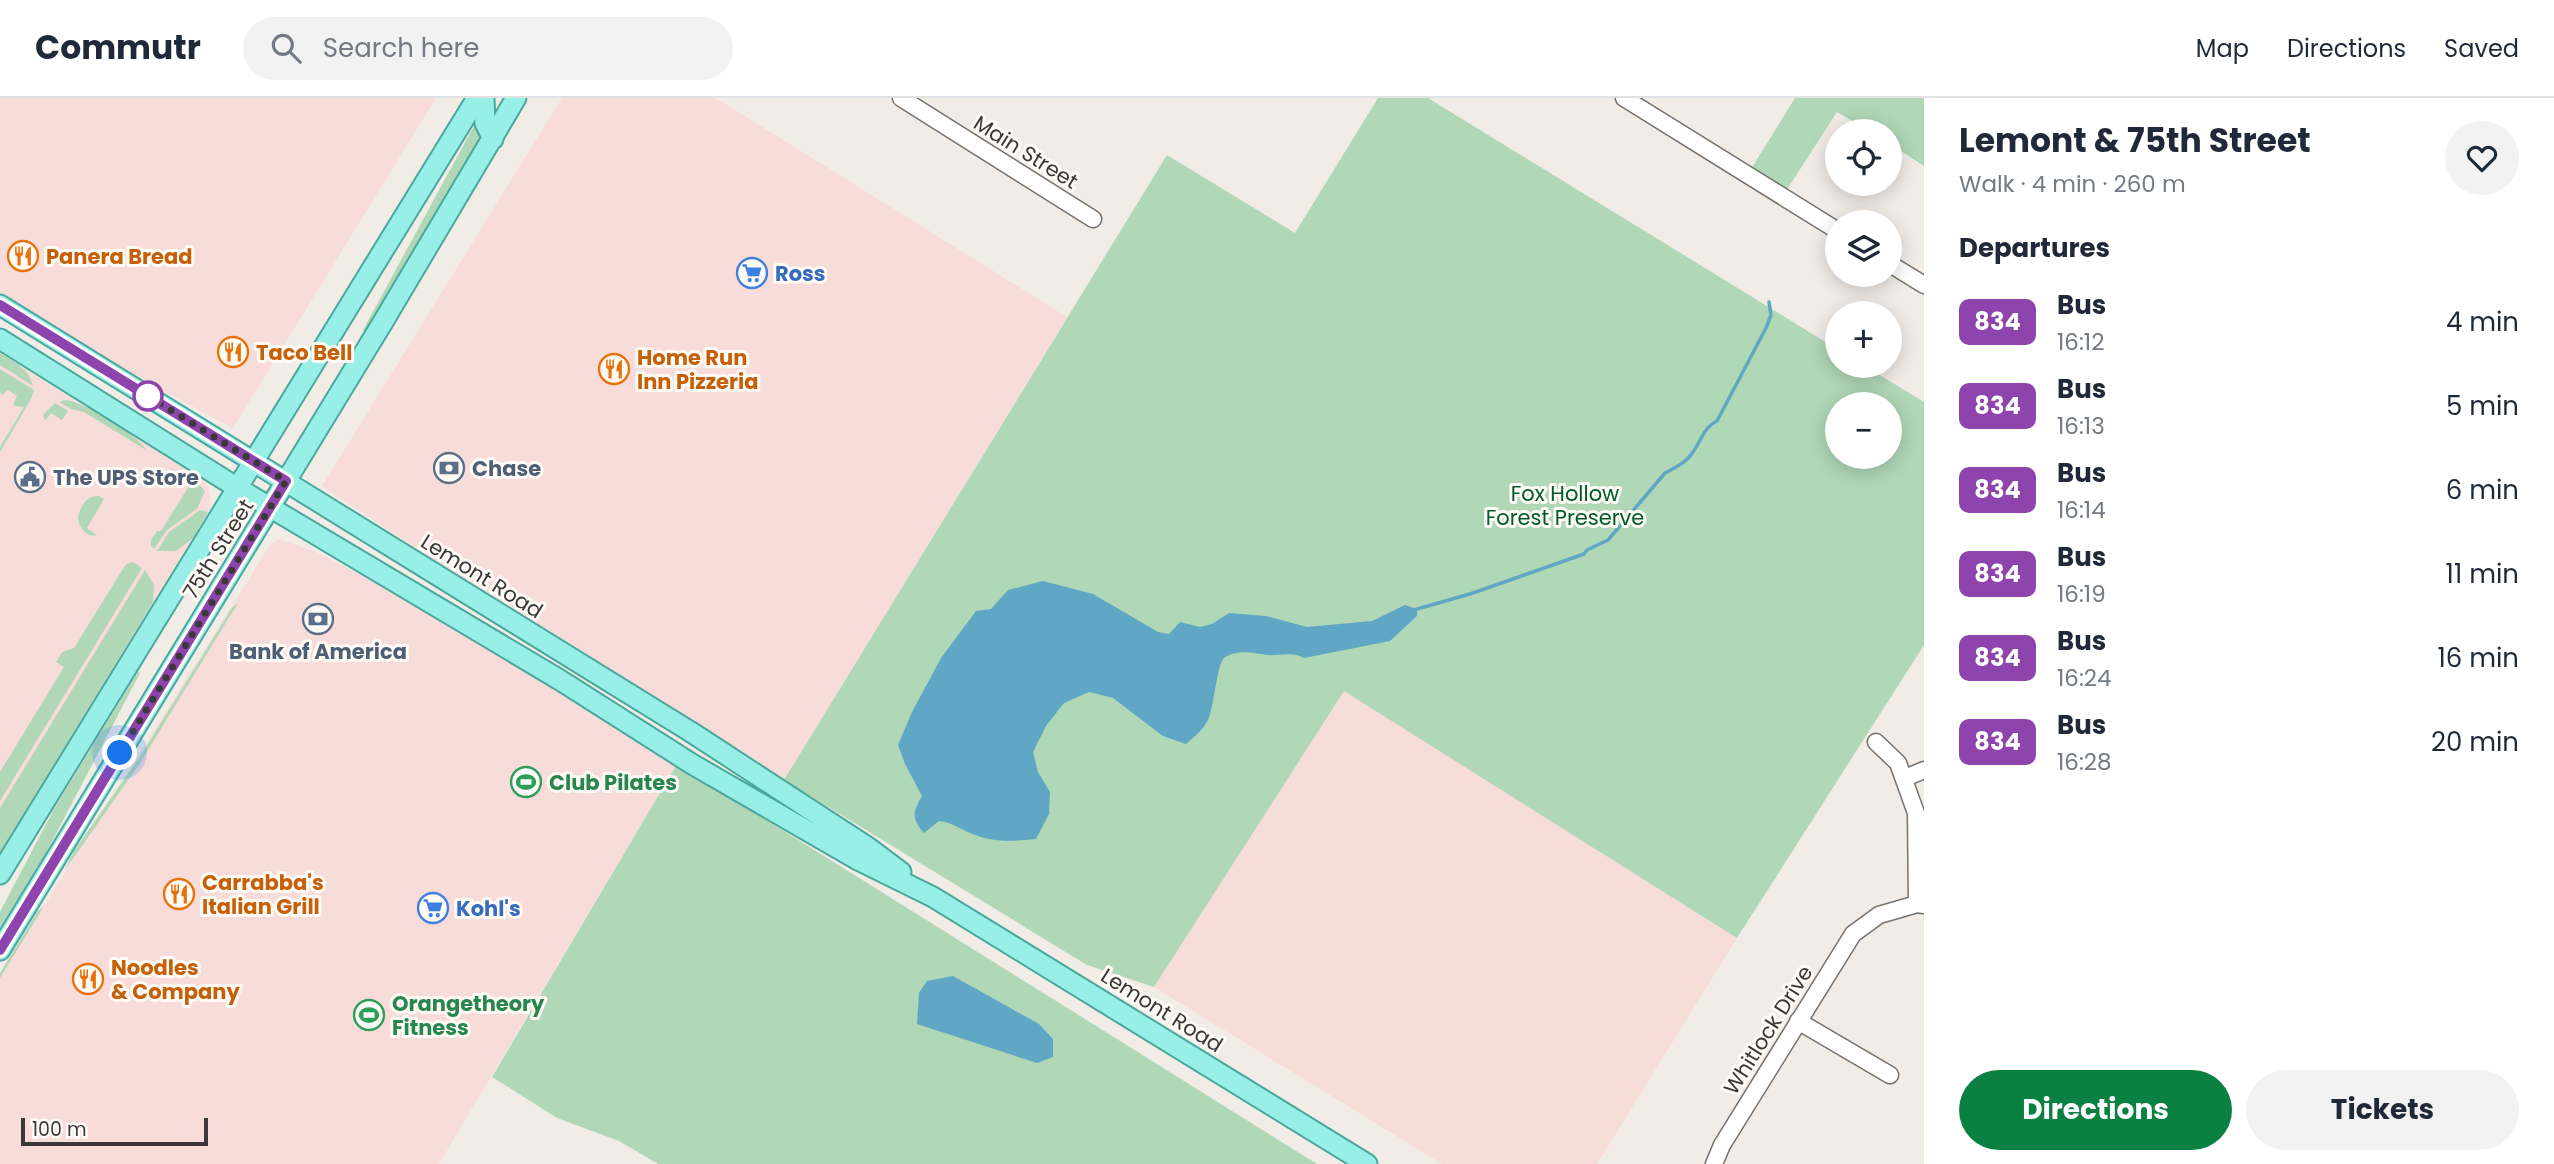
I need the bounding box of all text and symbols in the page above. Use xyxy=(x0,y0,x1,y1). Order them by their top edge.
search box xyxy=(243,17,733,80)
text: Commutr xyxy=(35,24,201,71)
icon: search xyxy=(267,29,305,67)
text: Search here xyxy=(323,30,479,66)
text: Map xyxy=(2196,32,2249,65)
text: Directions xyxy=(2287,32,2406,65)
text: Saved xyxy=(2444,32,2519,65)
street label: Main Street xyxy=(968,108,1084,196)
text: Lemont & 75th Street xyxy=(1959,117,2311,164)
map controls xyxy=(1825,119,1902,469)
button: locate xyxy=(1825,119,1902,196)
button: heart xyxy=(2445,121,2519,195)
text: Walk · 4 min · 260 m xyxy=(1959,168,2186,200)
button: layers xyxy=(1825,210,1902,287)
text: Departures xyxy=(1959,230,2110,266)
restaurant icon: Panera Bread xyxy=(6,239,40,273)
place label: Panera Bread xyxy=(46,242,192,271)
supermarket icon: Ross xyxy=(735,256,769,290)
place label: Ross xyxy=(775,259,826,288)
text: Bus xyxy=(2057,287,2106,323)
button: + xyxy=(1825,301,1902,378)
text: 4 min xyxy=(2446,304,2519,340)
text: 834 xyxy=(1974,305,2021,338)
text: 16:12 xyxy=(2057,326,2104,358)
restaurant icon: Taco Bell xyxy=(216,335,250,369)
place label: Taco Bell xyxy=(256,338,352,367)
place label: Home Run Inn Pizzeria xyxy=(637,343,758,396)
restaurant icon: Home Run Inn Pizzeria xyxy=(597,352,631,386)
text: Bus xyxy=(2057,371,2106,407)
unlabelled marker xyxy=(133,381,163,411)
text: 5 min xyxy=(2446,388,2519,424)
text: 834 xyxy=(1974,389,2021,422)
button: − xyxy=(1825,392,1902,469)
text: 16:13 xyxy=(2057,410,2105,442)
bank icon: Chase xyxy=(432,451,466,485)
place label: Chase xyxy=(472,454,541,483)
text: Bus xyxy=(2057,455,2106,491)
public building icon: The UPS Store xyxy=(13,460,47,494)
place label: The UPS Store xyxy=(53,463,199,492)
text: 6 min xyxy=(2446,472,2519,508)
text: 834 xyxy=(1974,473,2021,506)
park label: Fox Hollow Forest Preserve xyxy=(1486,479,1644,532)
street label: 75th Street xyxy=(176,493,260,605)
text: 16:14 xyxy=(2057,494,2106,526)
street label: Lemont Road xyxy=(416,527,548,625)
text: Bus xyxy=(2057,539,2106,575)
text: 11 min xyxy=(2446,556,2519,592)
text: 834 xyxy=(1974,557,2021,590)
text: 16:19 xyxy=(2057,578,2106,610)
bank icon: Bank of America xyxy=(301,602,335,636)
text: Bus xyxy=(2057,623,2106,659)
place label: Bank of America xyxy=(229,637,407,666)
text: 16 min xyxy=(2437,640,2519,676)
text: 834 xyxy=(1974,641,2021,674)
text: 16:24 xyxy=(2057,662,2112,694)
text: Bus xyxy=(2057,707,2106,743)
text: 20 min xyxy=(2431,724,2519,760)
text: 834 xyxy=(1974,725,2021,758)
your location xyxy=(102,735,137,770)
text: 16:28 xyxy=(2057,746,2112,778)
sports icon: Club Pilates xyxy=(509,765,543,799)
place label: Club Pilates xyxy=(549,768,677,797)
place label: Carrabba's Italian Grill xyxy=(202,868,324,921)
restaurant icon: Carrabba's Italian Grill xyxy=(162,877,196,911)
supermarket icon: Kohl's xyxy=(416,891,450,925)
place label: Kohl's xyxy=(456,894,521,923)
place label: Noodles & Company xyxy=(111,953,240,1006)
street label: Whitlock Drive xyxy=(1717,960,1819,1100)
street label: Lemont Road xyxy=(1096,961,1228,1059)
restaurant icon: Noodles & Company xyxy=(71,962,105,996)
place label: Orangetheory Fitness xyxy=(392,989,545,1042)
sports icon: Orangetheory Fitness xyxy=(352,998,386,1032)
button: Directions xyxy=(1959,1070,2232,1150)
button: Tickets xyxy=(2246,1070,2519,1150)
scale bar xyxy=(21,1115,208,1147)
text: 100 m xyxy=(32,1116,87,1143)

